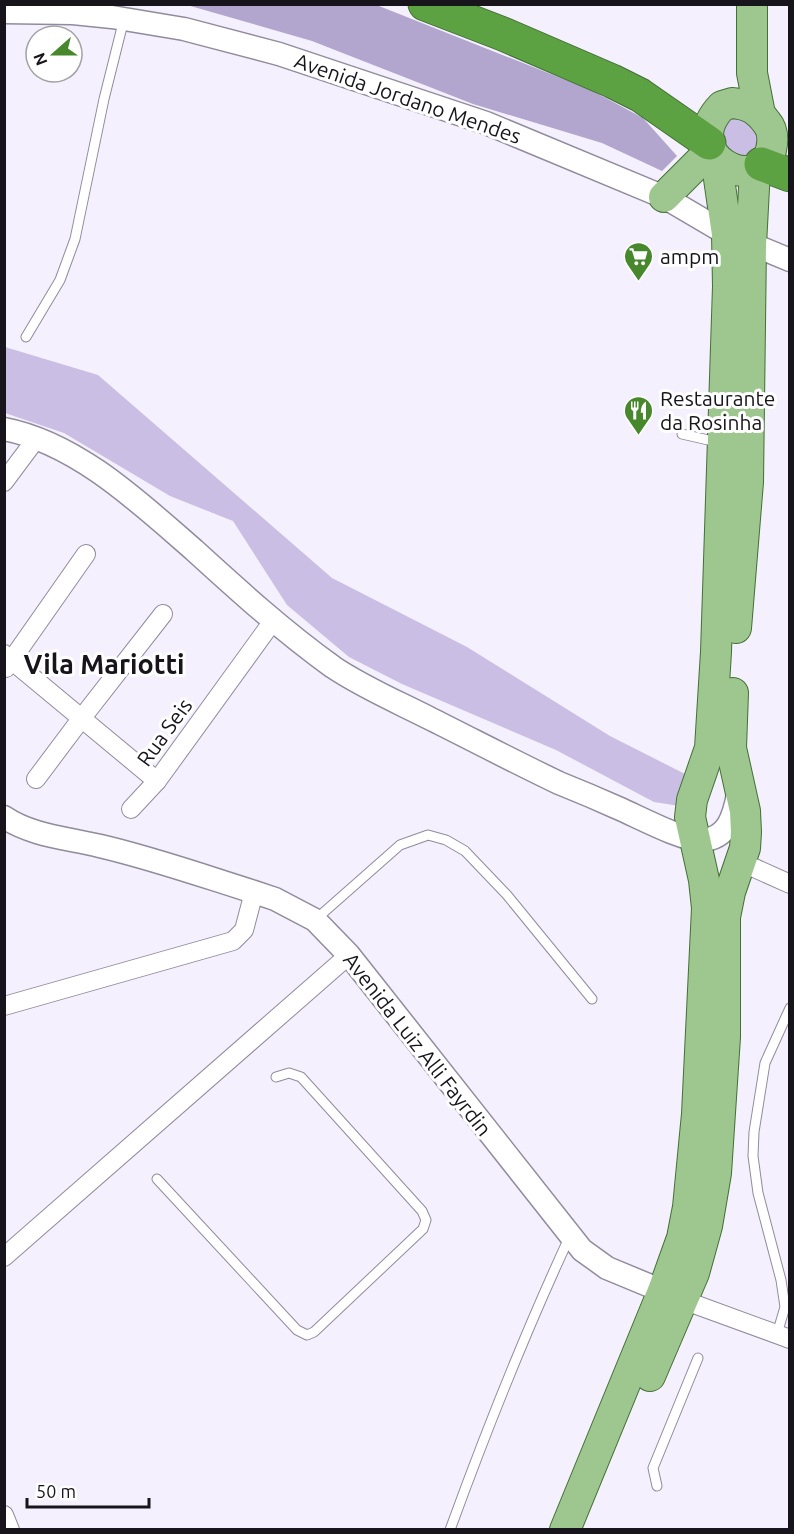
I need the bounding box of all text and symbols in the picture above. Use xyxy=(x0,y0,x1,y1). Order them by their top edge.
north arrow xyxy=(24,24,84,84)
street label: Avenida Jordano Mendes xyxy=(292,48,524,148)
text: N xyxy=(29,51,51,68)
supermarket icon: ampm xyxy=(623,240,655,282)
place label: ampm xyxy=(660,244,719,268)
place label: Restaurante da Rosinha xyxy=(660,386,775,434)
restaurant icon: Restaurante da Rosinha xyxy=(623,394,655,436)
district label: Vila Mariotti xyxy=(23,649,185,679)
street label: Rua Seis xyxy=(132,694,196,770)
street label: Avenida Luiz Alli Fayrdin xyxy=(339,948,497,1140)
scale bar xyxy=(27,1471,148,1509)
text: 50 m xyxy=(36,1481,76,1501)

